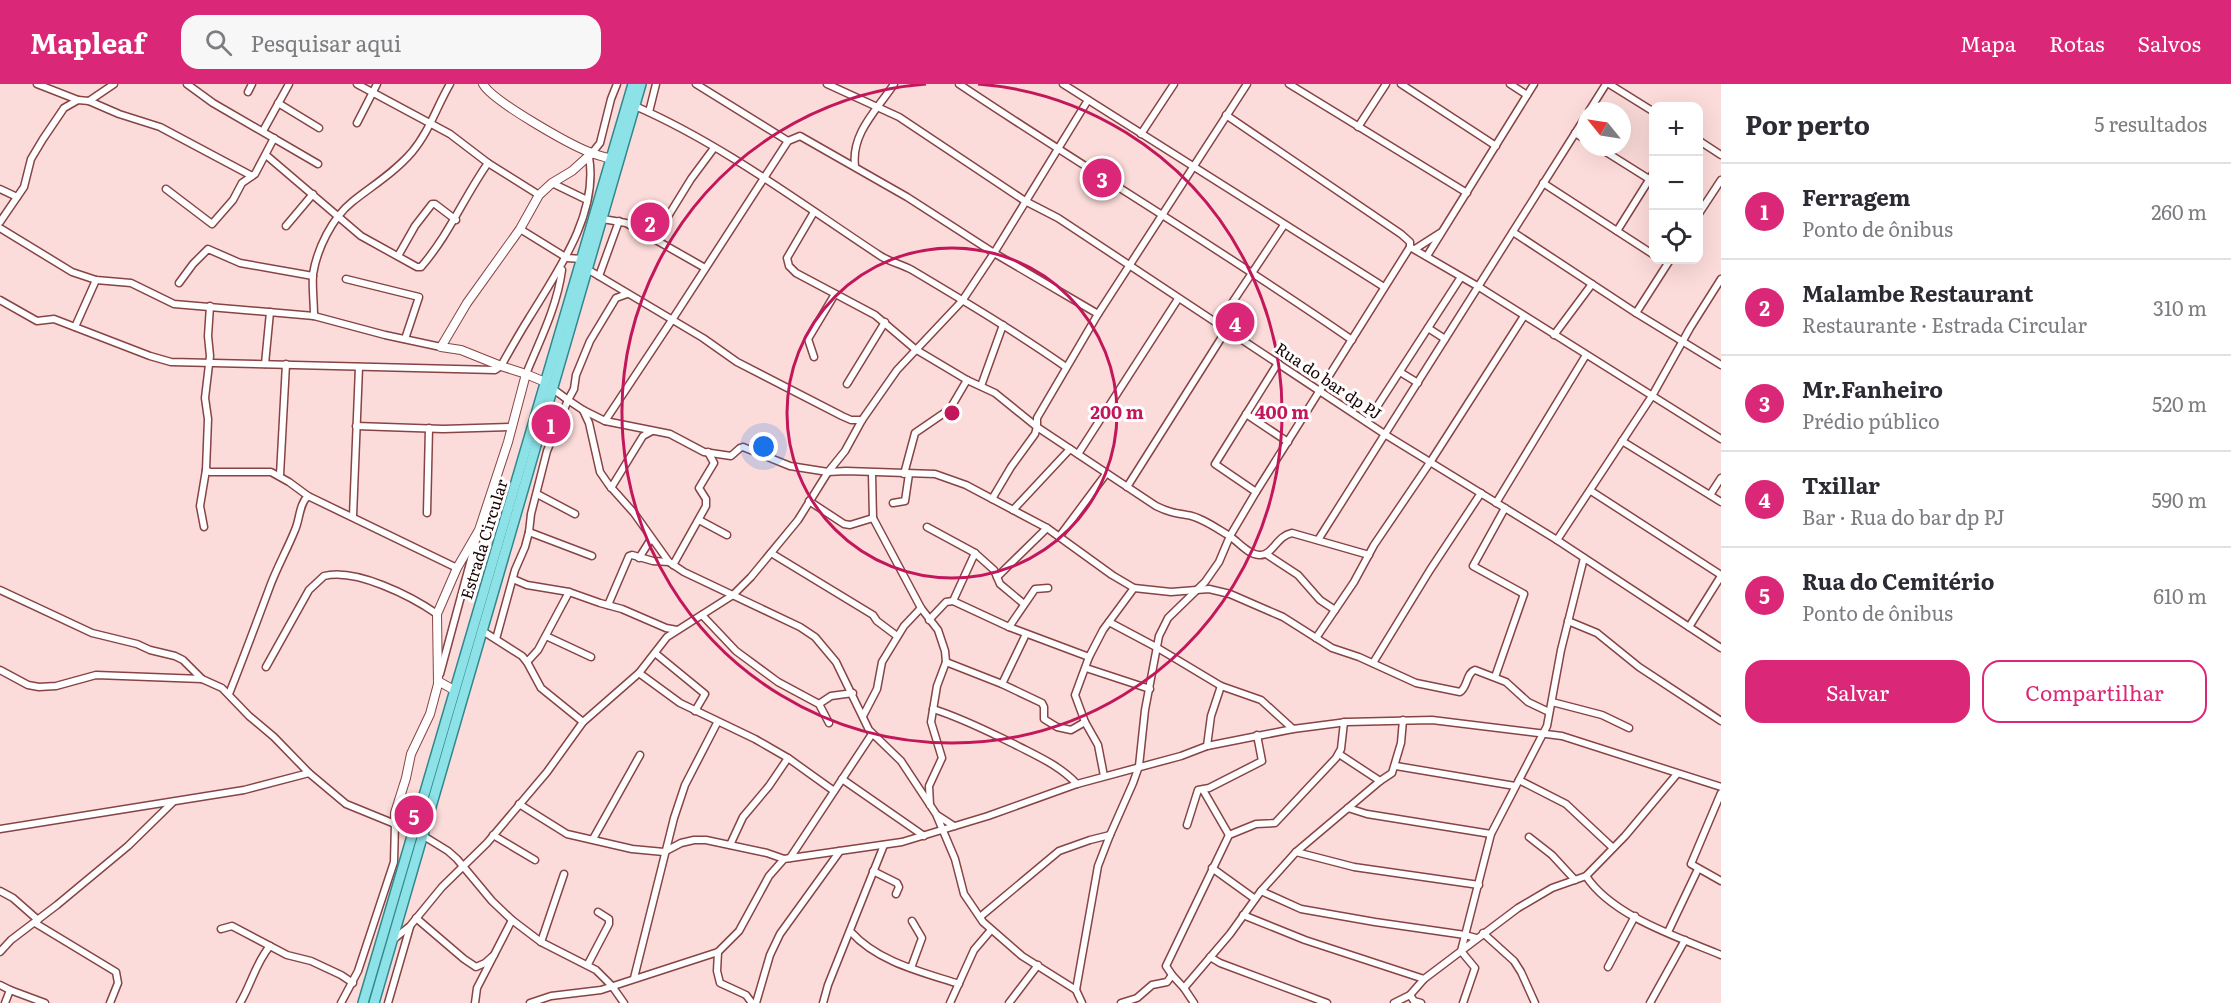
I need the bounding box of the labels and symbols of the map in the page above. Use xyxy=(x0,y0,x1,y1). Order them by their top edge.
north arrow xyxy=(1577,102,1631,156)
pin: 3 xyxy=(1082,156,1122,200)
pin: 2 xyxy=(630,200,670,244)
pin: 4 xyxy=(1216,300,1254,344)
street label: Rua do bar dp PJ xyxy=(1271,335,1387,425)
text: 200 m xyxy=(1090,398,1144,425)
text: 400 m xyxy=(1255,398,1309,425)
pin: 1 xyxy=(532,402,570,446)
centre of rings xyxy=(942,403,962,423)
your location xyxy=(749,432,778,461)
street label: Estrada Circular xyxy=(453,476,513,602)
pin: 5 xyxy=(394,792,434,838)

